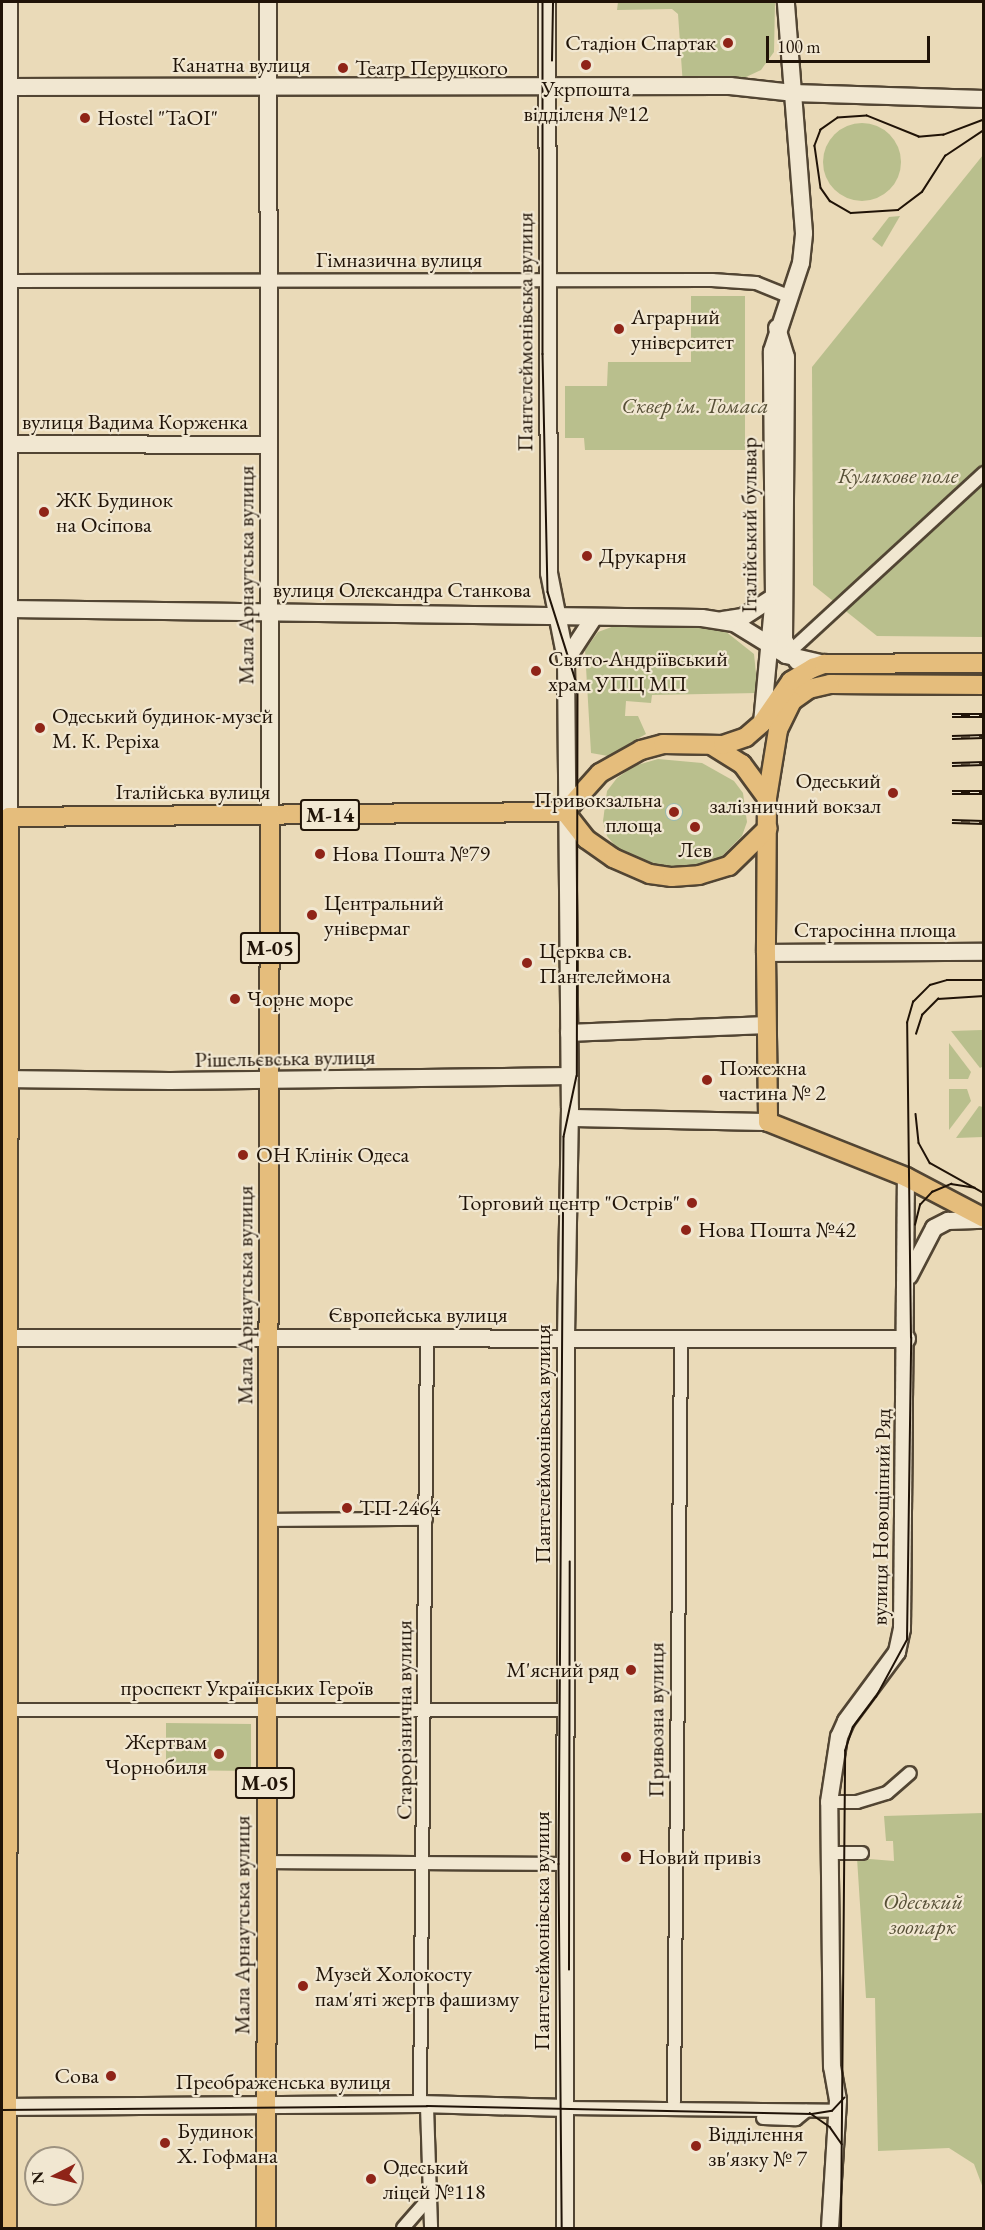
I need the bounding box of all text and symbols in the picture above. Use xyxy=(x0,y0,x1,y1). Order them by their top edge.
scale bar xyxy=(769,24,932,62)
place label: Стадіон Спартак xyxy=(565,30,716,56)
text: 100 m xyxy=(777,35,821,58)
marker: Стадіон Спартак xyxy=(721,36,735,50)
street label: Канатна вулиця xyxy=(172,52,310,78)
place label: Театр Перуцкого xyxy=(355,55,508,81)
marker: Укрпошта відділеня №12 xyxy=(579,58,593,72)
marker: Театр Перуцкого xyxy=(336,61,350,75)
place label: Укрпошта відділеня №12 xyxy=(523,75,649,126)
place label: Hostel "TaOI" xyxy=(97,105,218,131)
marker: Hostel "TaOI" xyxy=(78,111,92,125)
street label: Пантелеймонівська вулиця xyxy=(512,212,538,452)
street label: Гімназична вулиця xyxy=(316,247,482,273)
place label: Аграрний університет xyxy=(631,303,734,354)
marker: Аграрний університет xyxy=(612,322,626,336)
park label: Сквер ім. Томаса xyxy=(622,393,768,419)
street label: вулиця Вадима Корженка xyxy=(22,409,248,435)
street label: Італійський бульвар xyxy=(736,437,762,613)
park label: Куликове поле xyxy=(838,463,958,489)
street label: Мала Арнаутська вулиця xyxy=(233,465,259,685)
place label: ЖК Будинок на Осіпова xyxy=(56,486,173,538)
marker: ЖК Будинок на Осіпова xyxy=(37,505,51,519)
place label: Друкарня xyxy=(599,543,687,569)
marker: Друкарня xyxy=(580,549,594,563)
street label: вулиця Олександра Станкова xyxy=(273,577,531,603)
place label: Свято-Андріївський храм УПЦ МП xyxy=(548,645,728,696)
marker: Свято-Андріївський храм УПЦ МП xyxy=(529,664,543,678)
place label: Одеський будинок-музей М. К. Реріха xyxy=(52,702,273,754)
marker: Одеський будинок-музей М. К. Реріха xyxy=(33,721,47,735)
place label: Одеський залізничний вокзал xyxy=(709,767,881,818)
street label: Італійська вулиця xyxy=(116,779,270,805)
place label: Привокзальна площа xyxy=(534,786,662,837)
marker: Одеський залізничний вокзал xyxy=(886,786,900,800)
road number: М-14 xyxy=(298,797,362,833)
marker: Привокзальна площа xyxy=(667,805,681,819)
marker: Лев xyxy=(688,820,702,834)
place label: Лев xyxy=(678,837,712,863)
place label: Нова Пошта №79 xyxy=(332,841,490,867)
marker: Нова Пошта №79 xyxy=(313,847,327,861)
place label: Центральний універмаг xyxy=(324,889,444,940)
marker: Центральний універмаг xyxy=(305,908,319,922)
street label: Старосінна площа xyxy=(794,917,956,943)
road number: М-05 xyxy=(238,930,302,966)
place label: Церква св. Пантелеймона xyxy=(539,937,671,988)
marker: Церква св. Пантелеймона xyxy=(520,956,534,970)
place label: Чорне море xyxy=(247,986,353,1012)
marker: Чорне море xyxy=(228,992,242,1006)
street label: Рішельєвська вулиця xyxy=(194,1043,376,1073)
place label: Пожежна частина № 2 xyxy=(719,1054,826,1106)
marker: Пожежна частина № 2 xyxy=(700,1073,714,1087)
place label: ОН Клінік Одеса xyxy=(256,1142,409,1168)
marker: ОН Клінік Одеса xyxy=(234,1146,252,1164)
street label: Мала Арнаутська вулиця xyxy=(232,1185,258,1405)
place label: Торговий центр "Острів" xyxy=(458,1190,680,1216)
marker: Торговий центр "Острів" xyxy=(685,1196,699,1210)
place label: Нова Пошта №42 xyxy=(698,1217,856,1243)
marker: Нова Пошта №42 xyxy=(679,1223,693,1237)
street label: Європейська вулиця xyxy=(328,1302,508,1328)
street label: Пантелеймонівська вулиця xyxy=(530,1324,556,1564)
street label: вулиця Новощіпний Ряд xyxy=(866,1408,896,1626)
place label: ТП-2464 xyxy=(359,1495,440,1521)
marker: ТП-2464 xyxy=(340,1501,354,1515)
street label: Старорізнична вулиця xyxy=(391,1620,417,1820)
street label: Привозна вулиця xyxy=(643,1642,669,1798)
place label: М'ясний ряд xyxy=(506,1657,619,1683)
marker: М'ясний ряд xyxy=(624,1663,638,1677)
street label: проспект Українських Героїв xyxy=(121,1675,373,1701)
place label: Жертвам Чорнобиля xyxy=(105,1728,207,1780)
marker: Жертвам Чорнобиля xyxy=(212,1747,226,1761)
road number: М-05 xyxy=(234,1765,296,1801)
street label: Пантелеймонівська вулиця xyxy=(529,1811,555,2051)
street label: Мала Арнаутська вулиця xyxy=(229,1815,255,2035)
place label: Новий привіз xyxy=(638,1844,761,1870)
marker: Новий привіз xyxy=(619,1850,633,1864)
park label: Одеський зоопарк xyxy=(883,1888,963,1940)
place label: Музей Холокосту пам'яті жертв фашизму xyxy=(315,1960,519,2012)
marker: Музей Холокосту пам'яті жертв фашизму xyxy=(296,1979,310,1993)
place label: Сова xyxy=(54,2063,99,2089)
marker: Сова xyxy=(104,2069,118,2083)
street label: Преображенська вулиця xyxy=(175,2069,391,2095)
place label: Будинок Х. Гофмана xyxy=(177,2117,278,2168)
place label: Відділення зв'язку № 7 xyxy=(708,2120,807,2172)
marker: Будинок Х. Гофмана xyxy=(158,2136,172,2150)
marker: Відділення зв'язку № 7 xyxy=(689,2139,703,2153)
north arrow xyxy=(24,2146,84,2206)
place label: Одеський ліцей №118 xyxy=(383,2153,486,2204)
text: N xyxy=(26,2170,49,2185)
marker: Одеський ліцей №118 xyxy=(364,2172,378,2186)

